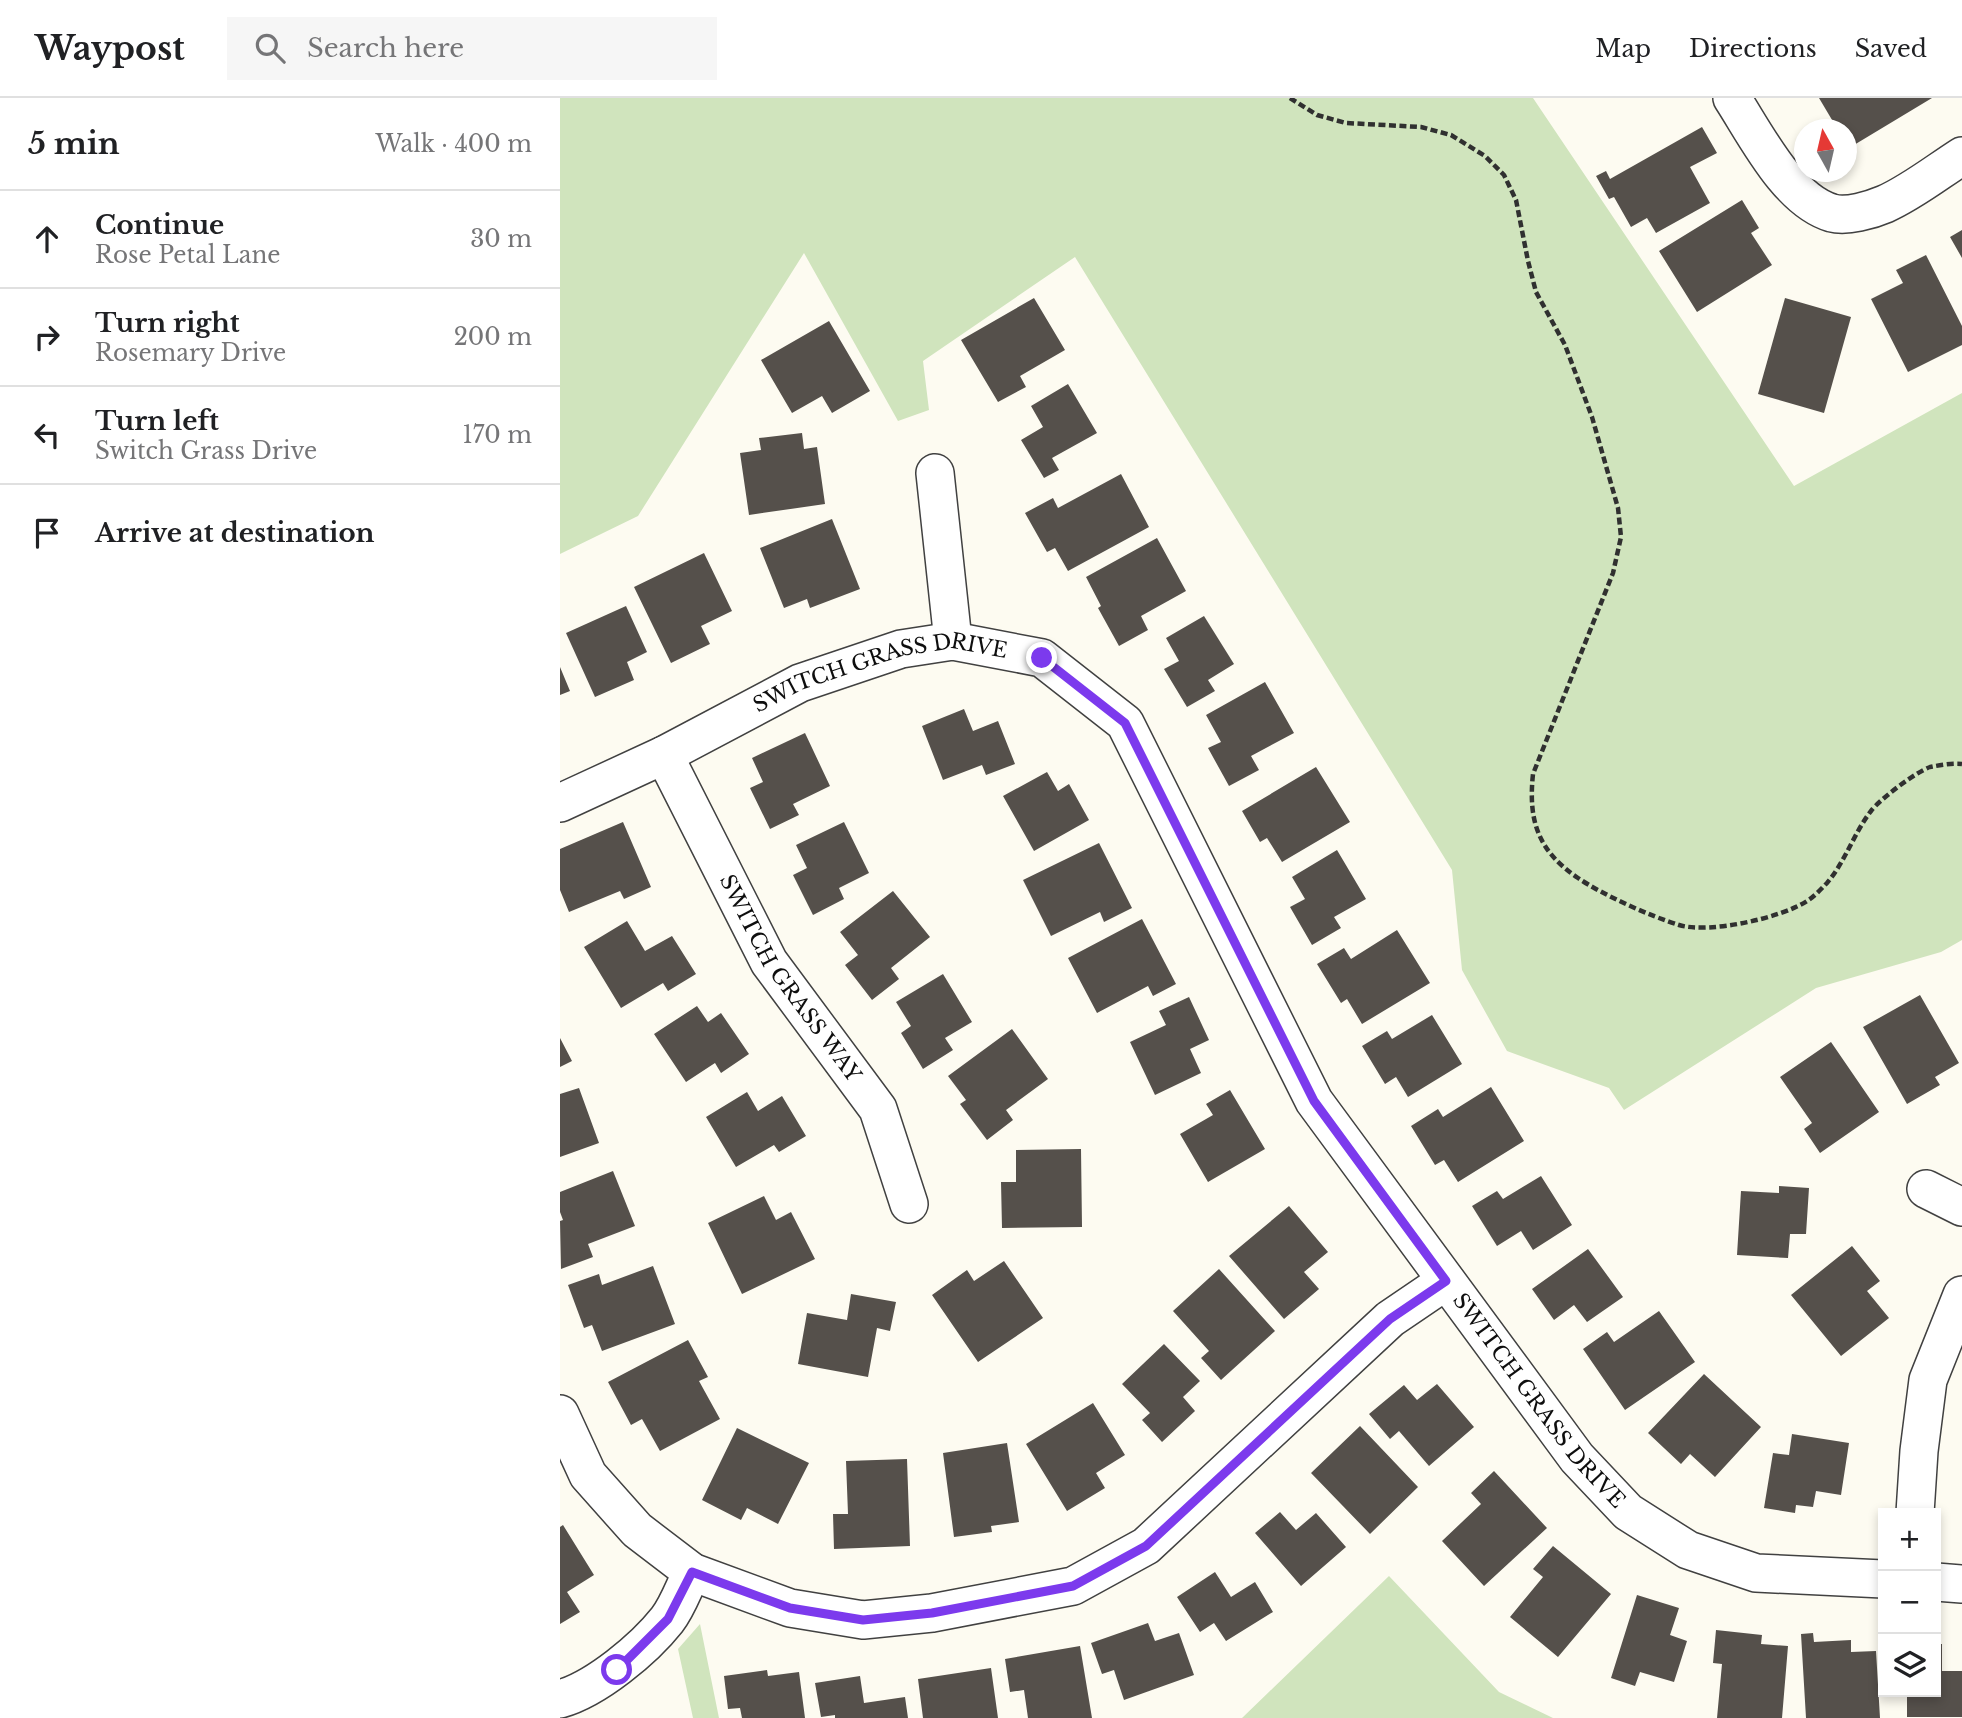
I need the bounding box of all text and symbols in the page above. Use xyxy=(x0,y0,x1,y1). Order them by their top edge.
search box xyxy=(227,17,717,80)
text: Waypost xyxy=(35,28,185,69)
icon: search xyxy=(251,29,289,67)
text: Search here xyxy=(307,32,464,64)
text: Map xyxy=(1595,34,1651,63)
text: Directions xyxy=(1689,34,1817,63)
text: Saved xyxy=(1855,34,1927,63)
north arrow xyxy=(1794,119,1857,182)
text: 5 min xyxy=(28,125,120,162)
text: Walk · 400 m xyxy=(376,130,532,158)
text: Continue xyxy=(95,209,224,241)
icon: ahead xyxy=(28,220,66,258)
text: 30 m xyxy=(470,225,532,253)
text: Rose Petal Lane xyxy=(95,241,280,269)
text: Turn right xyxy=(95,307,240,339)
icon: right xyxy=(28,318,66,356)
text: 200 m xyxy=(454,323,532,351)
text: Rosemary Drive xyxy=(95,339,286,367)
text: Turn left xyxy=(95,405,219,437)
icon: left xyxy=(28,416,66,454)
text: 170 m xyxy=(462,421,532,449)
text: Switch Grass Drive xyxy=(95,437,317,465)
icon: arrive xyxy=(28,514,66,552)
text: Arrive at destination xyxy=(95,517,375,549)
street label: SWITCH GRASS DRIVE xyxy=(749,628,1010,718)
route end xyxy=(1026,642,1057,673)
street label: SWITCH GRASS WAY xyxy=(714,870,867,1088)
street label: SWITCH GRASS DRIVE xyxy=(1447,1288,1630,1513)
map controls xyxy=(1878,1508,1941,1697)
button: + xyxy=(1878,1508,1941,1571)
button: − xyxy=(1878,1571,1941,1634)
button: layers xyxy=(1878,1634,1941,1697)
route start xyxy=(601,1654,632,1685)

